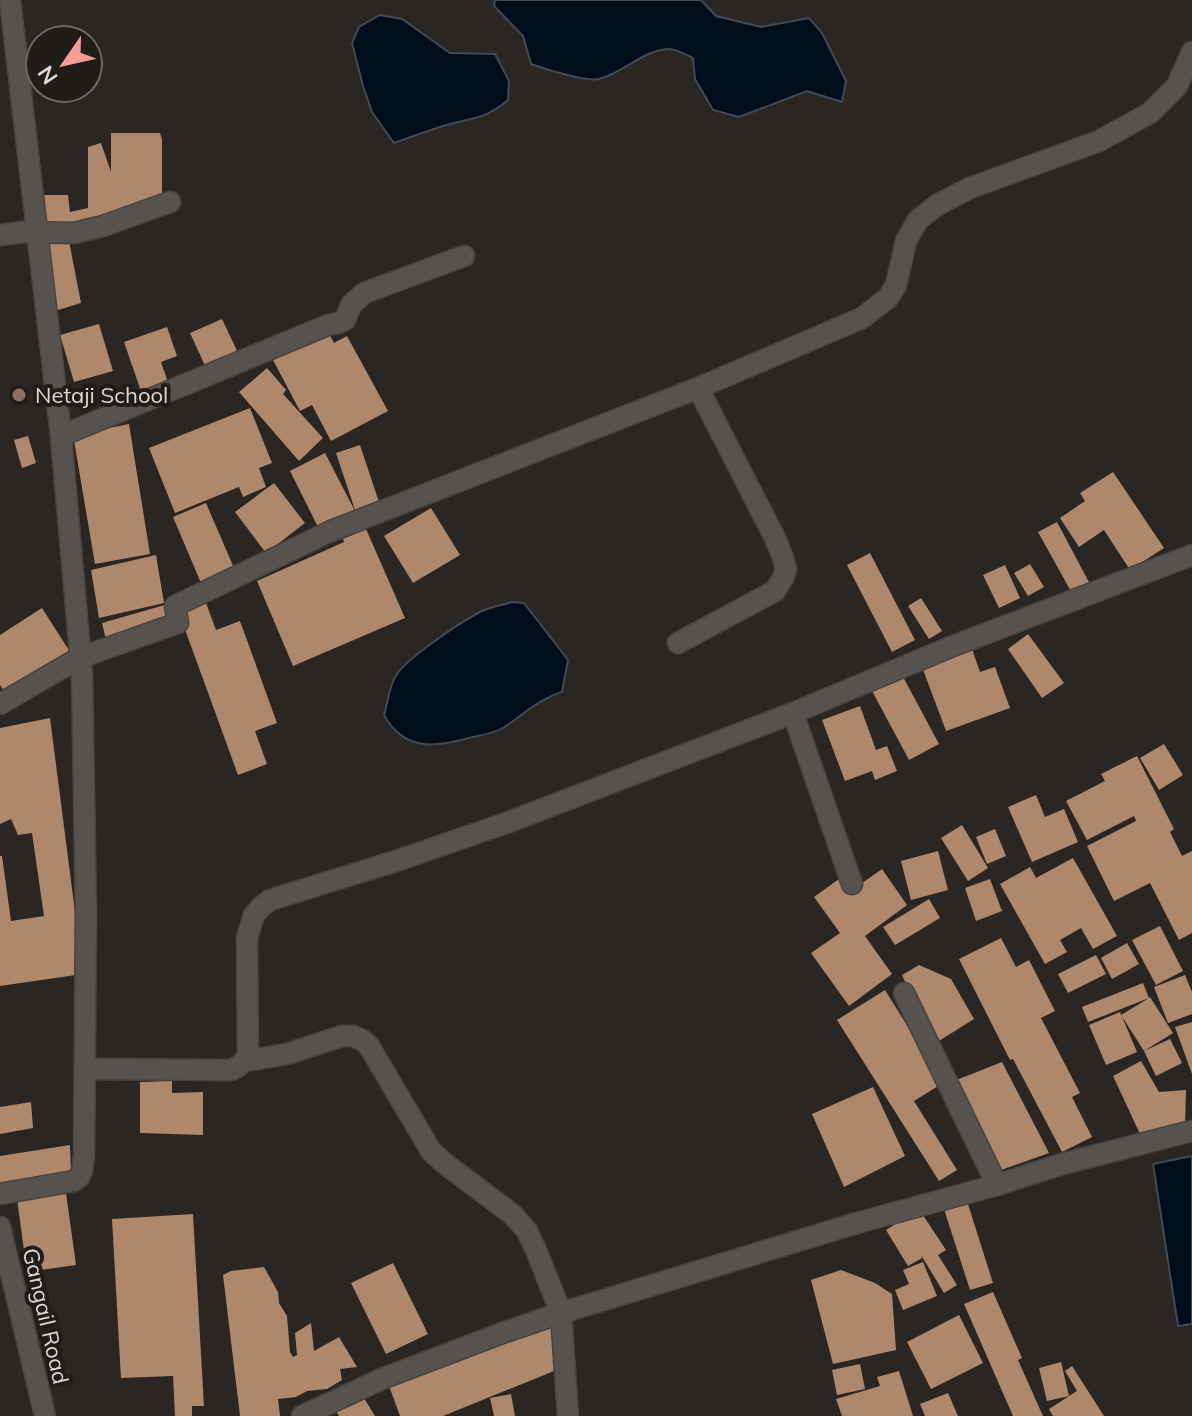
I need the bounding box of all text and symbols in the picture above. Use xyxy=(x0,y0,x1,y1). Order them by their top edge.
north arrow xyxy=(24,24,104,104)
text: N xyxy=(31,60,64,90)
place label: Netaji School xyxy=(35,381,168,409)
marker: Netaji School xyxy=(10,386,28,404)
street label: Gangail Road xyxy=(17,1245,75,1387)

